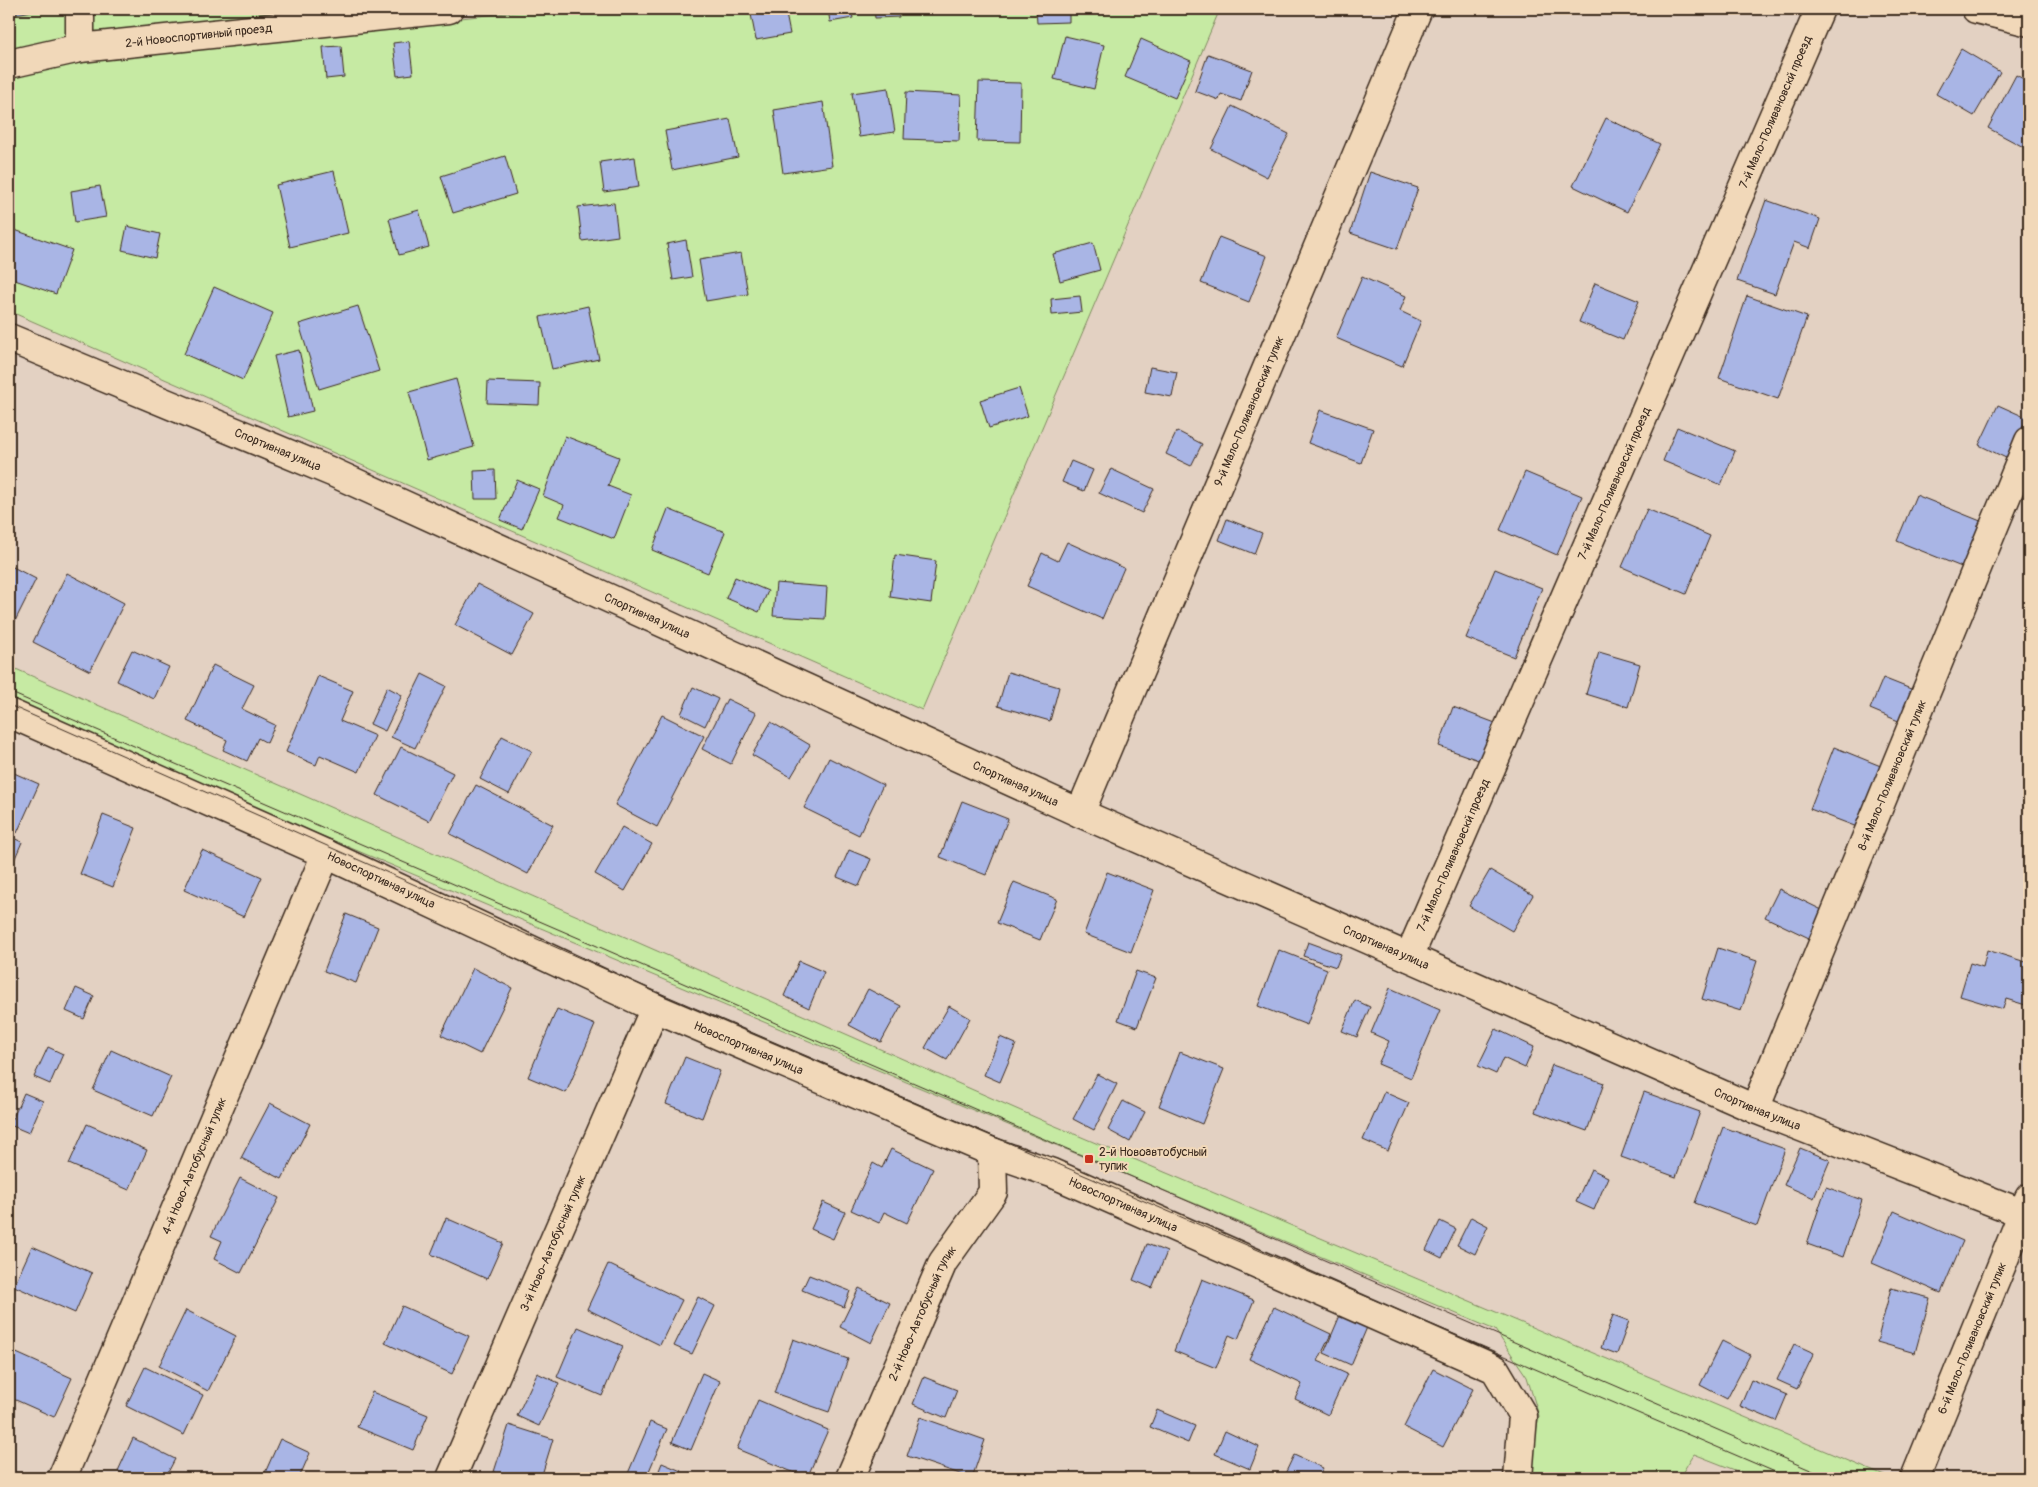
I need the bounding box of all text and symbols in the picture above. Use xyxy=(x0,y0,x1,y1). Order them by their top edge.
street label: 2-й Новоспортивный проезд xyxy=(124,21,274,51)
street label: 7-й Мало-Поливановскй проезд xyxy=(1736,33,1816,191)
street label: 9-й Мало-Поливановский тупик xyxy=(1211,334,1288,489)
street label: 7-й Мало-Поливановскй проезд xyxy=(1575,404,1655,562)
street label: Спортивная улица xyxy=(232,425,324,475)
street label: Спортивная улица xyxy=(602,590,693,642)
street label: 8-й Мало-Поливановский тупик xyxy=(1855,698,1930,853)
street label: Спортивная улица xyxy=(970,758,1061,810)
street label: 7-й Мало-Поливановскй проезд xyxy=(1414,776,1494,934)
street label: Новоспортивная улица xyxy=(325,849,438,912)
street label: Спортивная улица xyxy=(1340,922,1432,973)
street label: Новоспортивная улица xyxy=(691,1018,806,1079)
street label: Спортивная улица xyxy=(1711,1085,1803,1134)
street label: 4-й Ново-Автобусный тупик xyxy=(159,1095,230,1237)
place label: 2-й Новоавтобусный тупик xyxy=(1099,1145,1207,1174)
marker: 2-й Новоавтобусный тупик xyxy=(1083,1153,1095,1165)
street label: 3-й Ново-Автобусный тупик xyxy=(517,1173,590,1314)
street label: Новоспортивная улица xyxy=(1066,1174,1180,1236)
street label: 2-й Ново-Автобусный тупик xyxy=(886,1243,960,1383)
street label: 6-й Мало-Поливановский тупик xyxy=(1935,1260,2010,1416)

